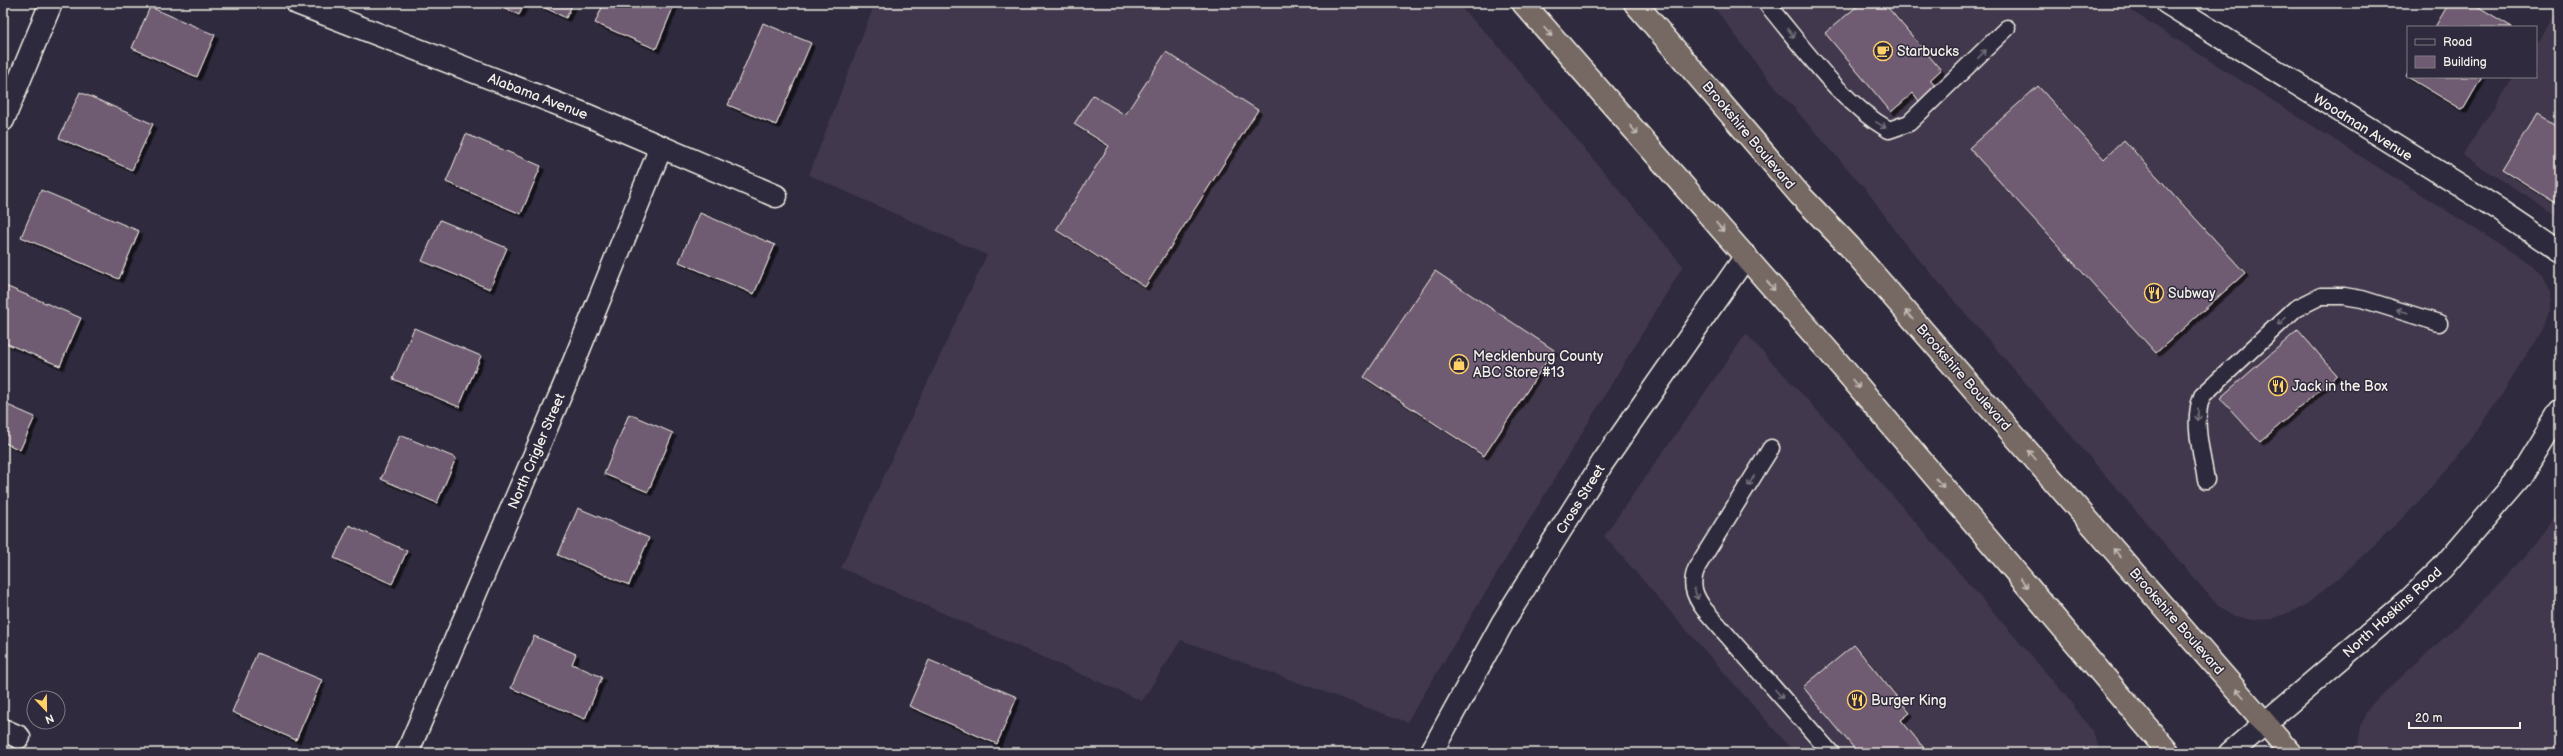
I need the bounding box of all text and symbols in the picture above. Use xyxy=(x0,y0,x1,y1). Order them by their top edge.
legend xyxy=(2407,26,2537,78)
one-way arrow xyxy=(1544,27,1553,37)
one-way arrow xyxy=(1787,27,1796,38)
text: Road xyxy=(2443,35,2472,50)
cafe icon: Starbucks xyxy=(1872,40,1894,62)
place label: Starbucks xyxy=(1897,43,1959,60)
one-way arrow xyxy=(1977,49,1987,59)
text: Building xyxy=(2443,55,2487,70)
street label: Alabama Avenue xyxy=(485,70,590,123)
street label: Brookshire Boulevard xyxy=(1698,78,1799,193)
street label: Woodman Avenue xyxy=(2310,90,2416,165)
one-way arrow xyxy=(1875,122,1887,130)
one-way arrow xyxy=(1630,124,1639,135)
one-way arrow xyxy=(1716,222,1725,233)
one-way arrow xyxy=(1767,280,1776,291)
restaurant icon: Subway xyxy=(2143,282,2165,304)
place label: Subway xyxy=(2168,285,2216,302)
one-way arrow xyxy=(2396,307,2409,314)
one-way arrow xyxy=(1905,310,1914,320)
one-way arrow xyxy=(2277,317,2287,326)
street label: Brookshire Boulevard xyxy=(1913,321,2015,434)
place label: Mecklenburg County ABC Store #13 xyxy=(1473,348,1604,381)
shop icon: Mecklenburg County ABC Store #13 xyxy=(1448,353,1470,375)
restaurant icon: Jack in the Box xyxy=(2267,375,2289,397)
place label: Jack in the Box xyxy=(2292,378,2388,395)
one-way arrow xyxy=(1852,379,1861,389)
street label: North Crigler Street xyxy=(504,390,569,512)
one-way arrow xyxy=(2194,408,2202,421)
one-way arrow xyxy=(2027,450,2036,460)
street label: Cross Street xyxy=(1552,461,1609,537)
one-way arrow xyxy=(1747,475,1755,486)
one-way arrow xyxy=(1936,478,1945,489)
one-way arrow xyxy=(2113,548,2122,558)
street label: North Hoskins Road xyxy=(2339,563,2445,661)
street label: Brookshire Boulevard xyxy=(2126,565,2228,678)
one-way arrow xyxy=(2020,577,2029,588)
one-way arrow xyxy=(1692,588,1700,600)
one-way arrow xyxy=(1774,688,1783,699)
one-way arrow xyxy=(2235,688,2245,698)
restaurant icon: Burger King xyxy=(1846,689,1868,711)
north arrow xyxy=(26,690,66,730)
place label: Burger King xyxy=(1871,692,1947,709)
scale bar xyxy=(2409,704,2520,730)
text: N xyxy=(43,711,56,726)
text: 20 m xyxy=(2415,711,2442,726)

